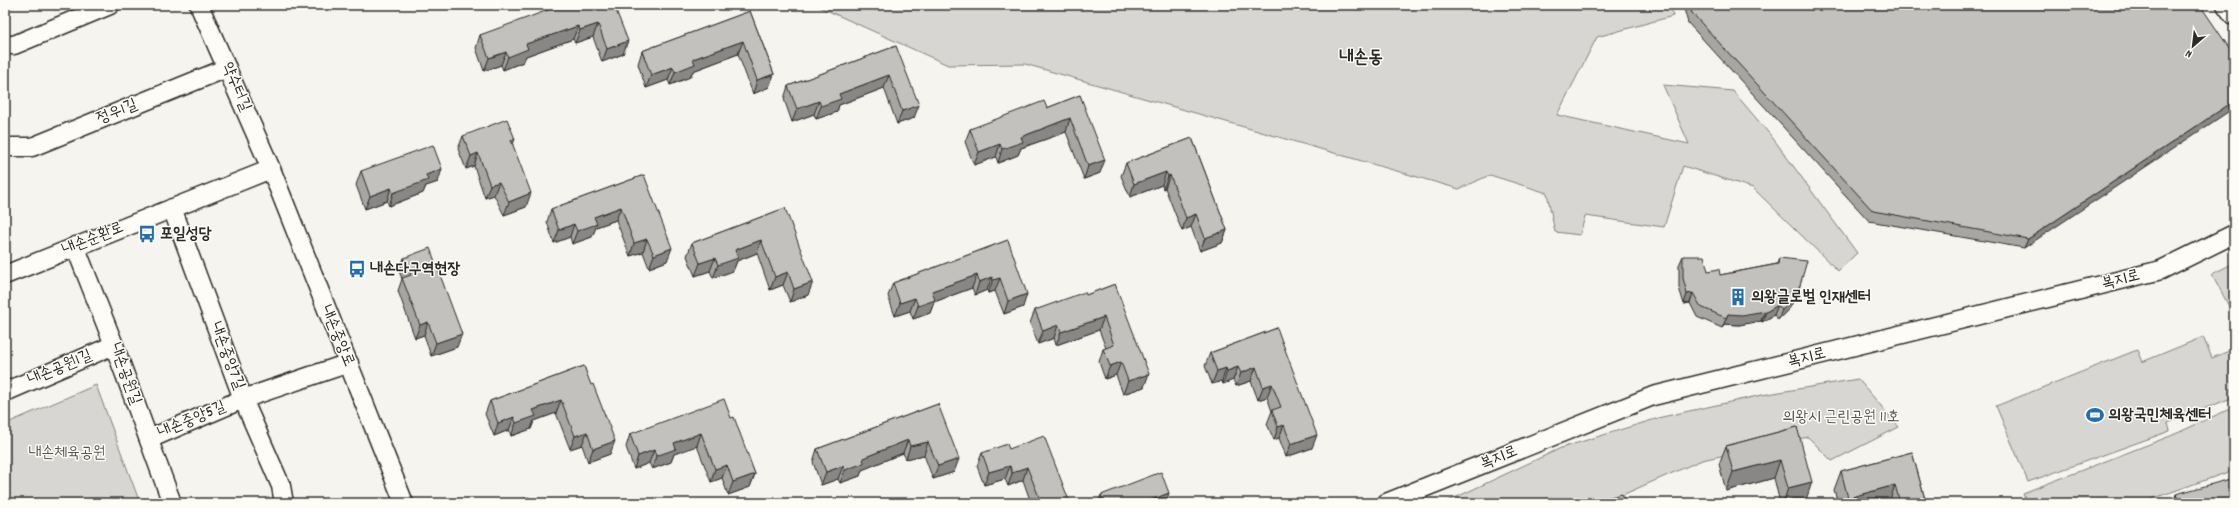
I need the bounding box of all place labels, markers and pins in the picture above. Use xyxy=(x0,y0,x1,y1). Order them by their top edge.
place label: 포일성당 xyxy=(160,223,212,246)
bus stop icon: 포일성당 xyxy=(137,224,157,244)
place label: 내손다구역현장 xyxy=(370,258,460,281)
bus stop icon: 내손다구역현장 xyxy=(347,259,367,279)
place label: 의왕글로벌 인재센터 xyxy=(1751,286,1871,309)
building icon: 의왕글로벌 인재센터 xyxy=(1728,287,1748,307)
place label: 의왕국민체육센터 xyxy=(2108,404,2211,427)
sports icon: 의왕국민체육센터 xyxy=(2085,405,2105,425)

